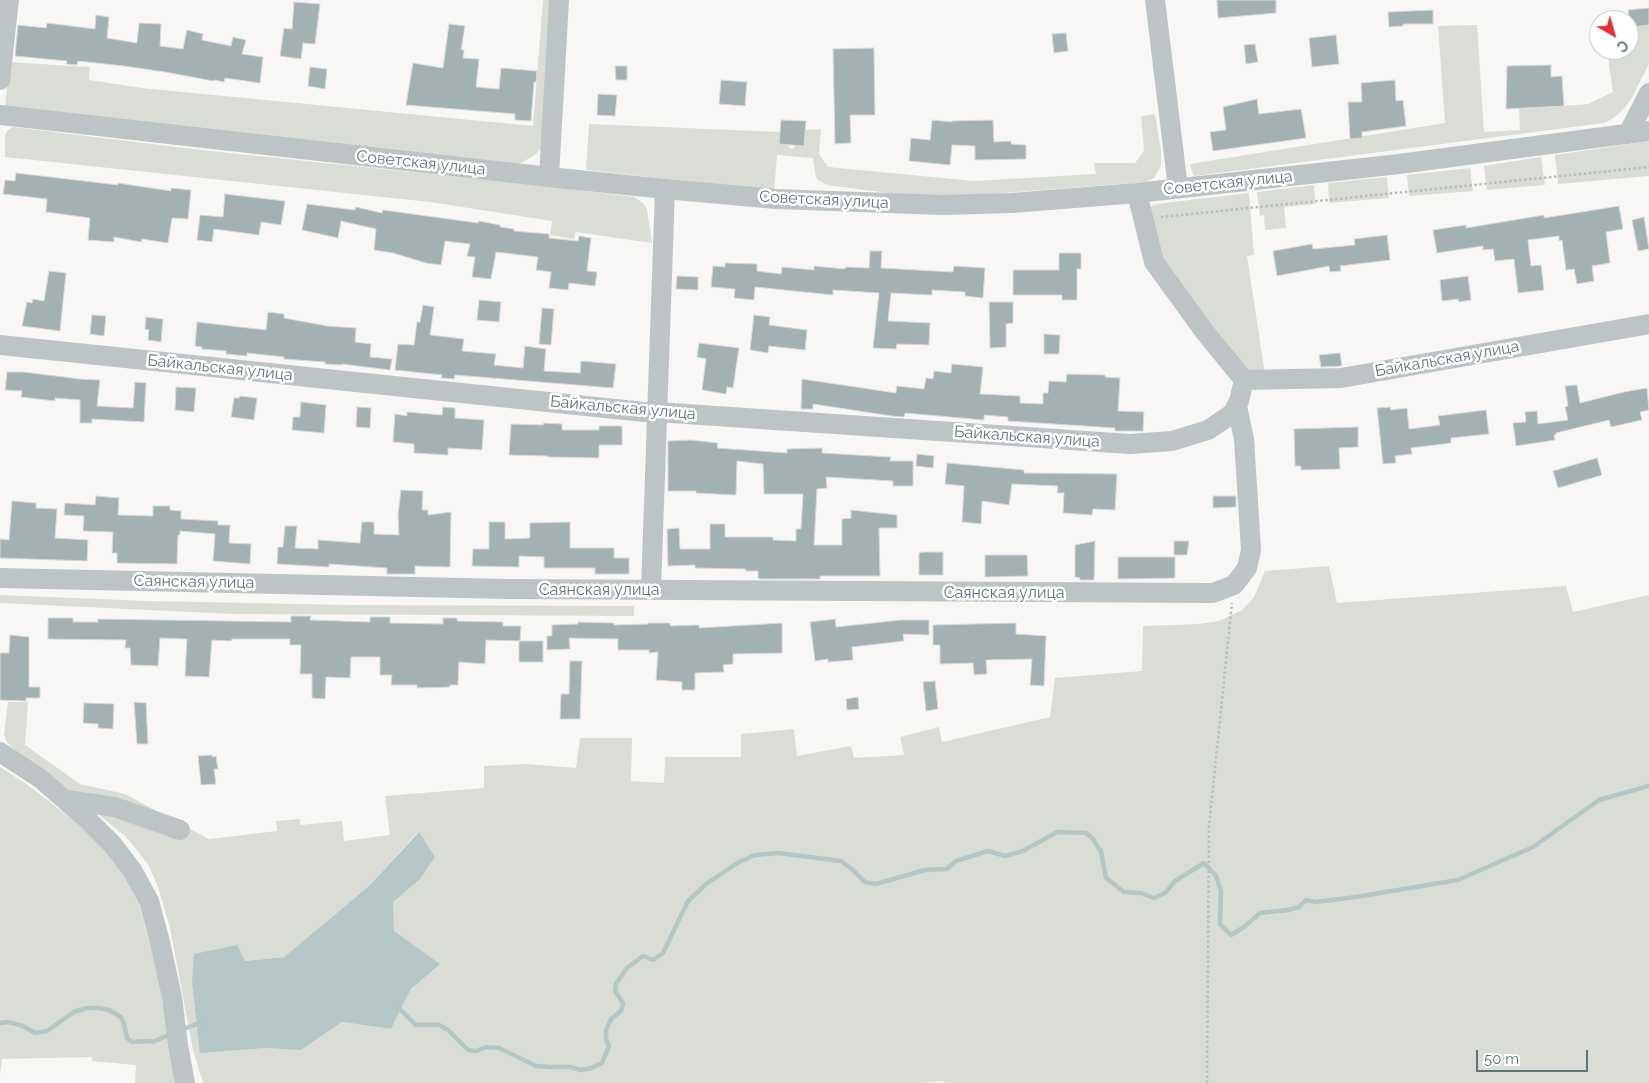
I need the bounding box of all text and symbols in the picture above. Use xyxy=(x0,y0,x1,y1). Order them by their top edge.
north arrow xyxy=(1589,10,1639,60)
text: С xyxy=(1614,37,1631,55)
street label: Советская улица xyxy=(356,147,486,179)
street label: Советская улица xyxy=(1163,167,1293,199)
street label: Советская улица xyxy=(759,187,889,213)
street label: Байкальская улица xyxy=(1373,337,1521,381)
street label: Байкальская улица xyxy=(146,351,294,385)
street label: Байкальская улица xyxy=(549,392,697,424)
street label: Байкальская улица xyxy=(954,422,1100,452)
street label: Саянская улица xyxy=(133,571,255,593)
street label: Саянская улица xyxy=(539,580,659,600)
street label: Саянская улица xyxy=(944,583,1064,603)
scale bar xyxy=(1479,1040,1592,1072)
text: 50 m xyxy=(1484,1050,1519,1068)

